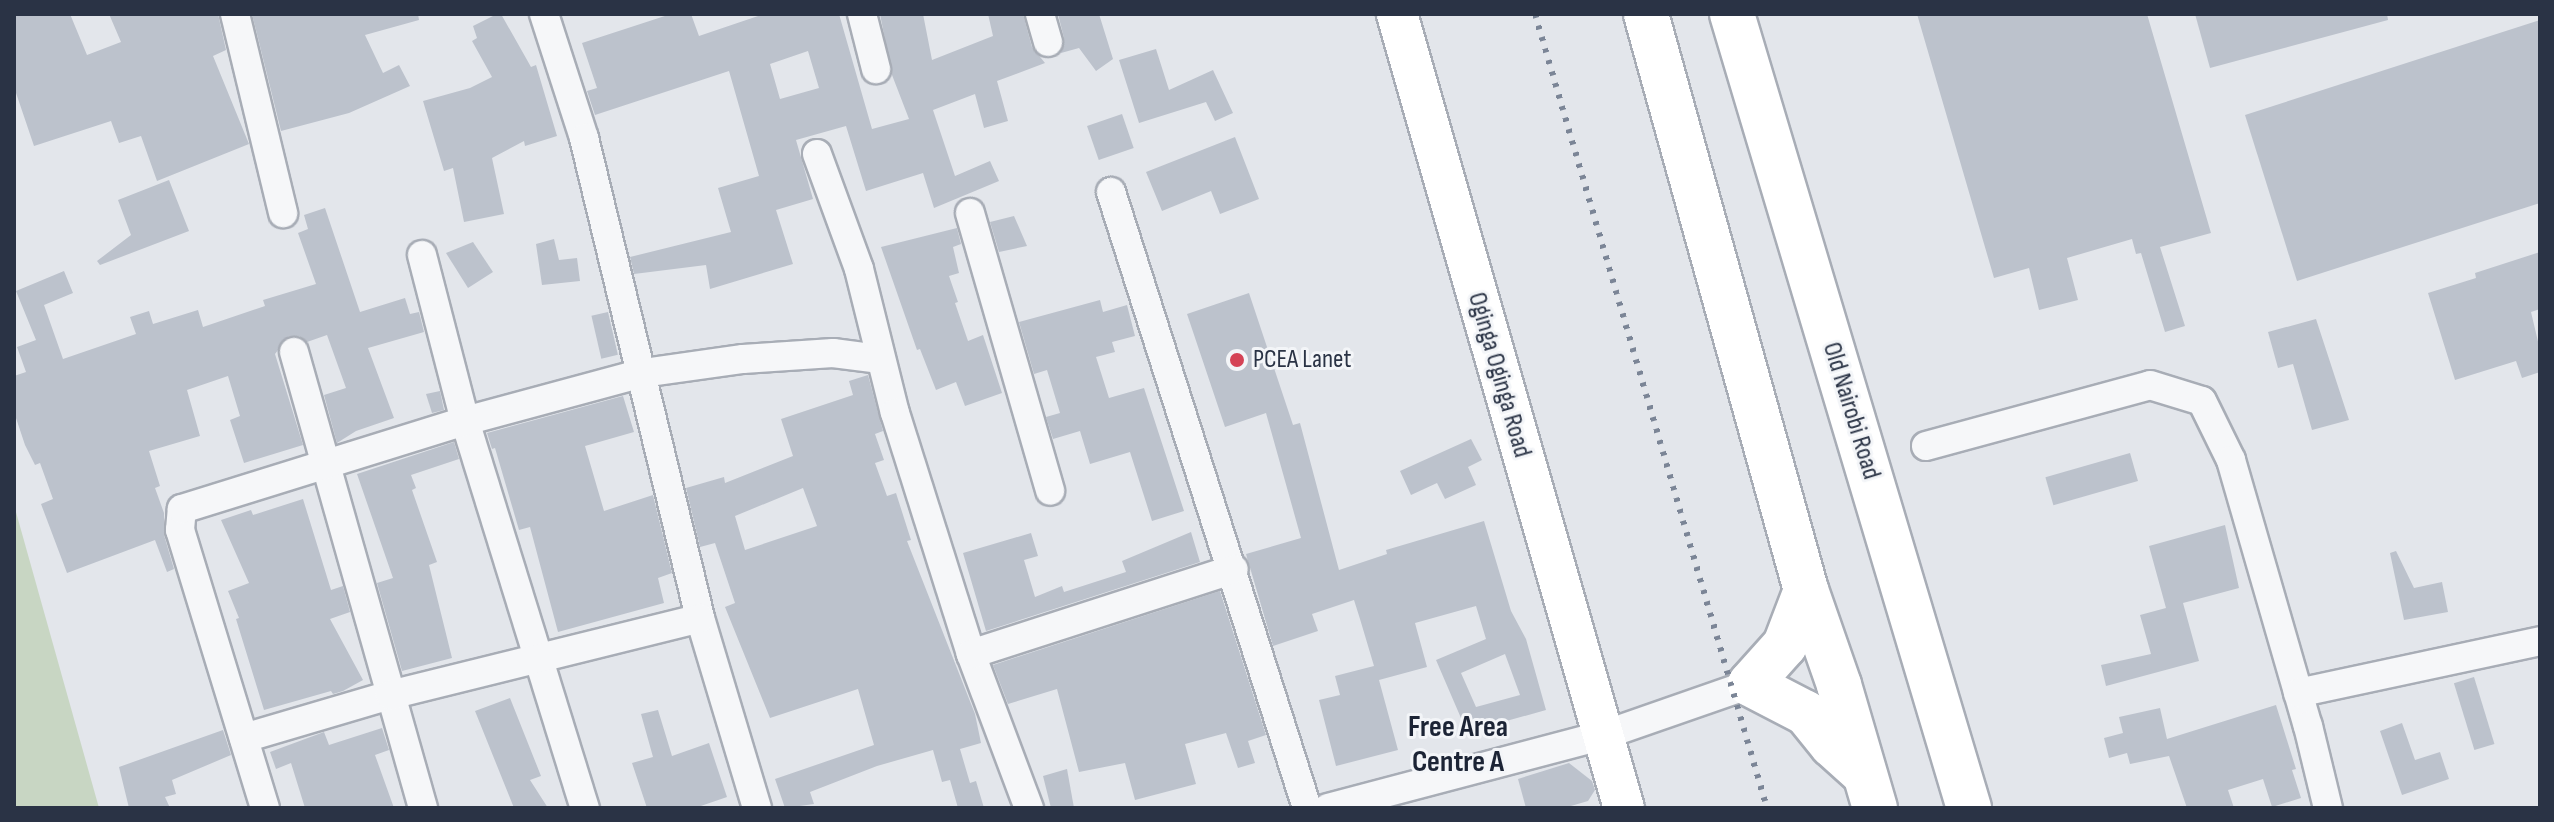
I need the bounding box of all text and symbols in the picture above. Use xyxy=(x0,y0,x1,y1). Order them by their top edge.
street label: Oginga Oginga Road xyxy=(1461,289,1537,461)
street label: Old Nairobi Road xyxy=(1815,339,1887,483)
place label: PCEA Lanet xyxy=(1253,344,1351,376)
marker: PCEA Lanet xyxy=(1228,351,1246,369)
district label: Free Area Centre A xyxy=(1408,709,1508,780)

